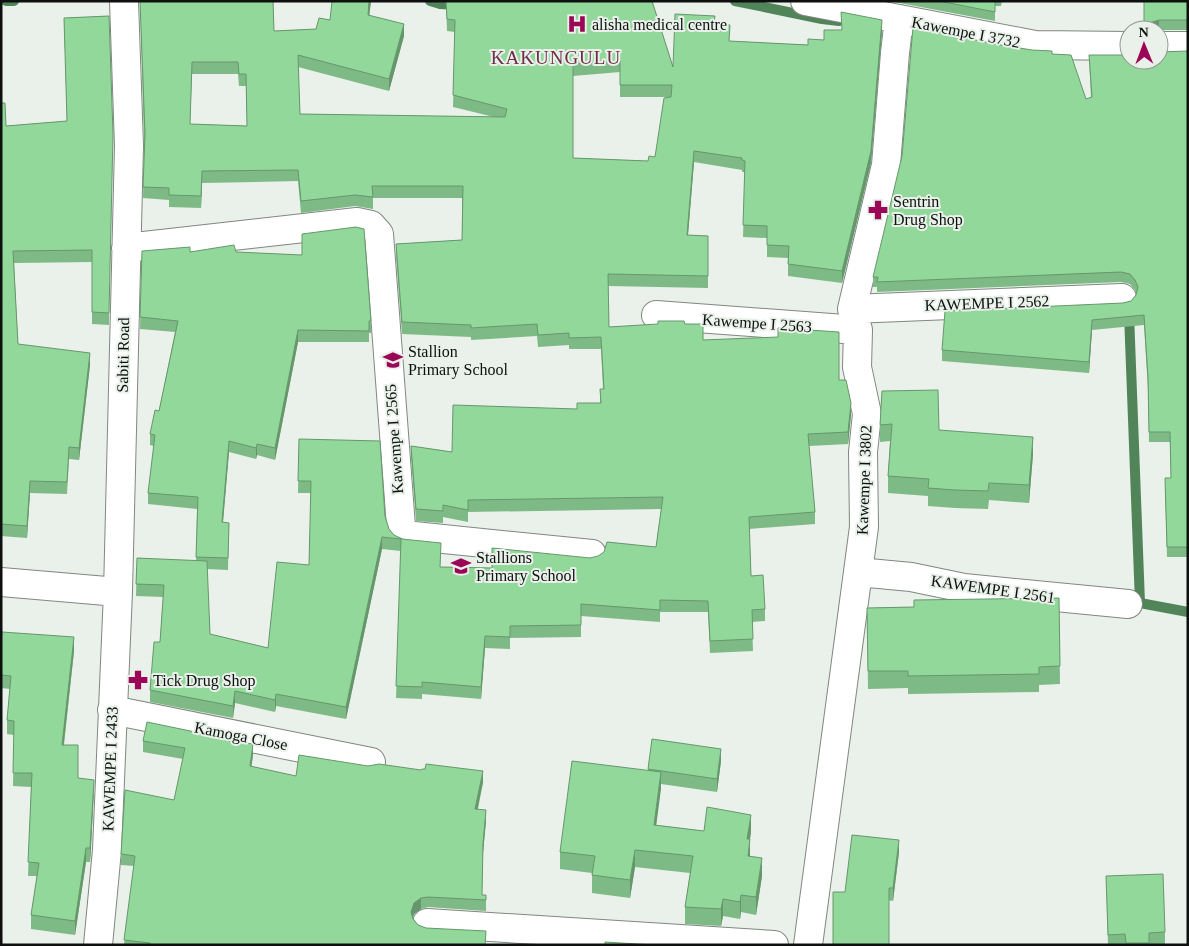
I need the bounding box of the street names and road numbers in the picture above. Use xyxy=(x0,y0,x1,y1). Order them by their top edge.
street label: Kawempe I 3732 xyxy=(910,13,1022,52)
street label: KAWEMPE I 2562 xyxy=(924,292,1050,314)
street label: Kawempe I 2563 xyxy=(701,311,813,336)
street label: Sabiti Road xyxy=(114,317,132,393)
street label: Kawempe I 2565 xyxy=(382,383,407,495)
street label: Kawempe I 3802 xyxy=(854,425,875,535)
street label: KAWEMPE I 2561 xyxy=(930,572,1056,606)
street label: KAWEMPE I 2433 xyxy=(99,706,121,832)
street label: Kamoga Close xyxy=(193,719,289,754)

